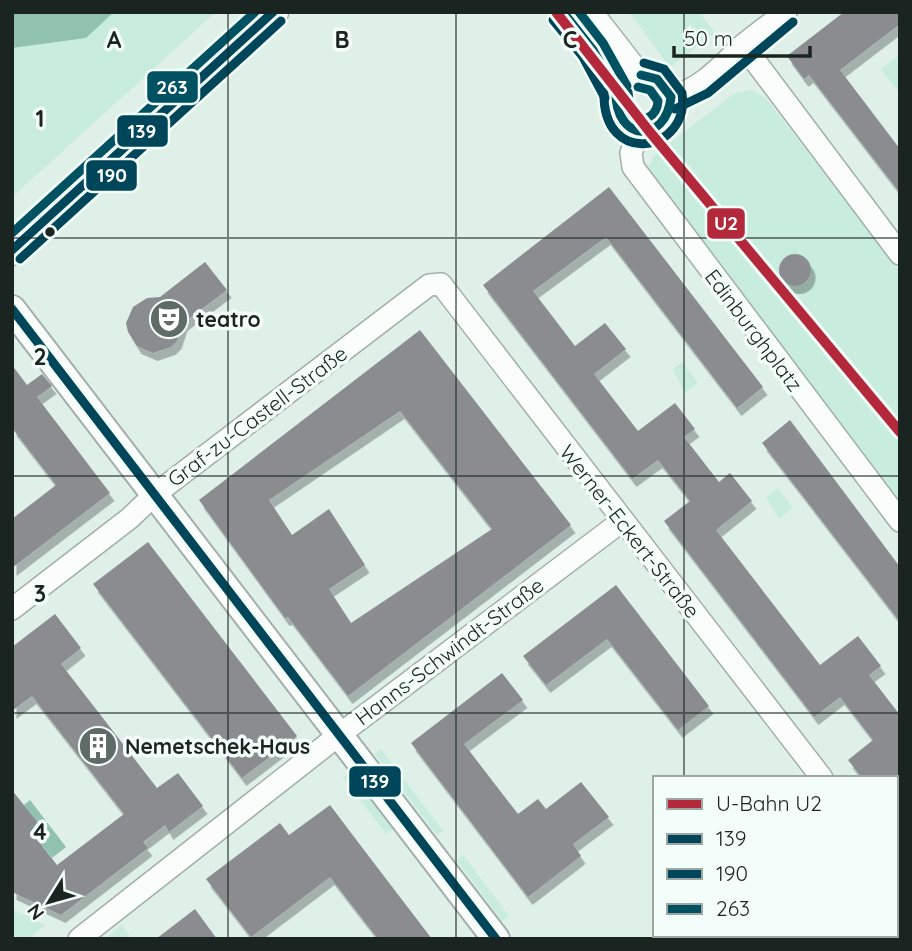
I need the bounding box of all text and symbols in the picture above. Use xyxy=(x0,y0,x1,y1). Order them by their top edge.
scale bar xyxy=(674,14,810,58)
text: A xyxy=(107,25,122,54)
text: B xyxy=(334,25,350,54)
text: C xyxy=(563,25,577,54)
text: 50 m xyxy=(684,25,733,51)
line badge: 263 xyxy=(146,70,199,104)
text: 263 xyxy=(156,75,188,99)
text: 1 xyxy=(36,104,44,133)
line badge: 139 xyxy=(116,114,169,148)
text: 139 xyxy=(128,119,156,143)
line badge: 190 xyxy=(85,159,138,192)
text: 190 xyxy=(97,163,127,187)
line badge: U2 xyxy=(706,207,746,240)
text: U2 xyxy=(714,211,738,235)
unlabelled marker xyxy=(43,225,57,239)
street label: Edinburghplatz xyxy=(700,264,808,396)
theatre icon: teatro xyxy=(148,298,190,340)
place label: teatro xyxy=(196,306,261,332)
street label: Graf-zu-Castell-Straße xyxy=(162,340,352,492)
text: 2 xyxy=(33,342,47,371)
street label: Werner-Eckert-Straße xyxy=(554,439,706,623)
street label: Hanns-Schwindt-Straße xyxy=(350,572,548,730)
text: 3 xyxy=(34,579,46,608)
building icon: Nemetschek-Haus xyxy=(77,725,119,767)
place label: Nemetschek-Haus xyxy=(125,733,310,759)
line badge: 139 xyxy=(348,765,402,798)
text: 139 xyxy=(361,769,389,793)
legend xyxy=(653,776,898,937)
text: U-Bahn U2 xyxy=(716,790,822,816)
text: 4 xyxy=(33,817,47,846)
text: 139 xyxy=(716,825,747,851)
text: 190 xyxy=(716,860,748,886)
north arrow xyxy=(14,867,84,937)
text: 263 xyxy=(716,895,750,921)
text: N xyxy=(22,899,49,925)

